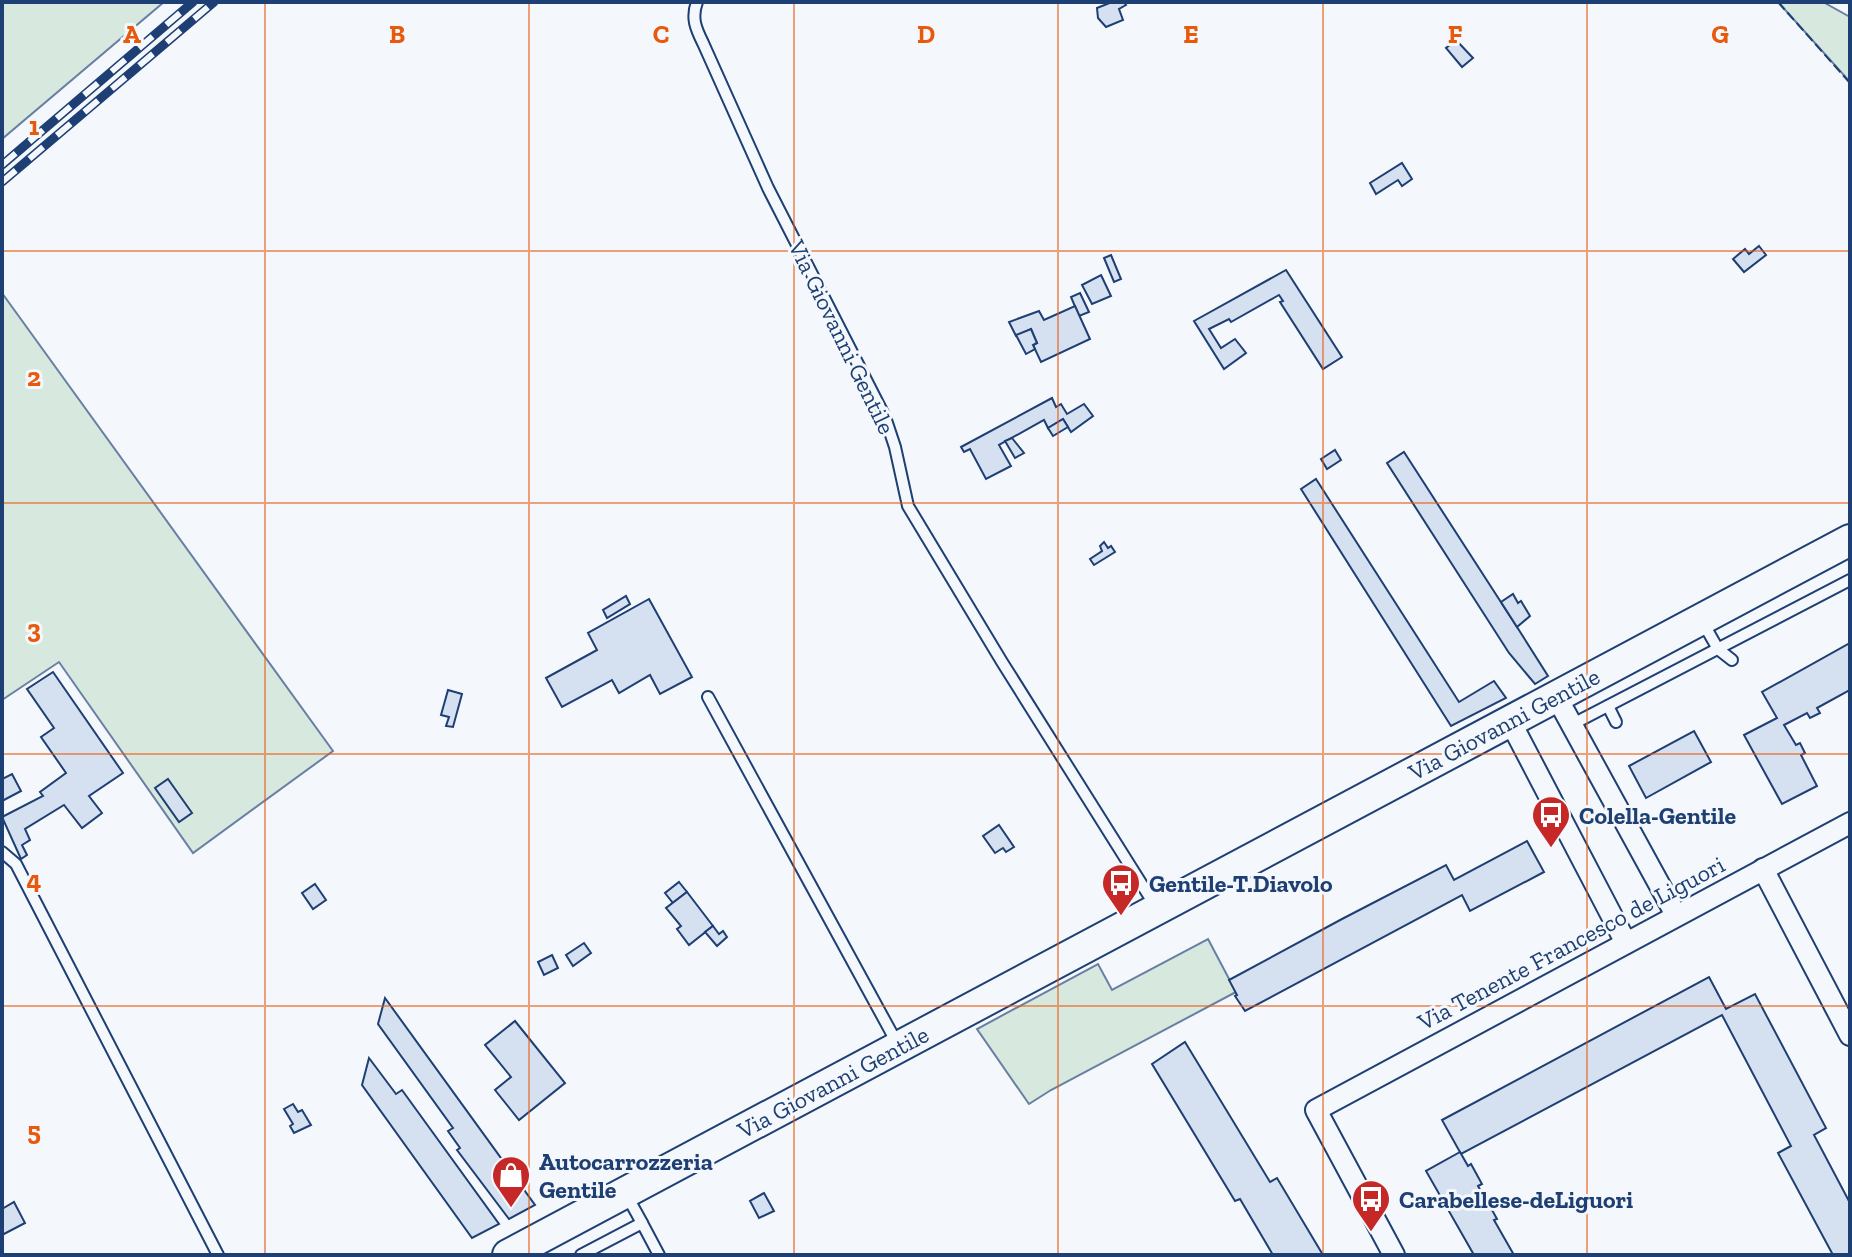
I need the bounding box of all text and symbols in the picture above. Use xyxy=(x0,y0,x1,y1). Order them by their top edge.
text: A xyxy=(123,18,141,50)
text: B xyxy=(389,18,405,50)
text: C xyxy=(653,18,669,50)
text: D xyxy=(917,18,935,50)
text: E xyxy=(1183,18,1199,50)
text: F xyxy=(1448,18,1463,50)
text: G xyxy=(1711,18,1729,50)
text: 1 xyxy=(29,110,40,142)
street label: Via Giovanni Gentile xyxy=(782,234,902,439)
text: 2 xyxy=(27,361,41,393)
text: 3 xyxy=(27,613,41,645)
street label: Via Giovanni Gentile xyxy=(1403,661,1605,787)
bus stop icon: Colella-Gentile xyxy=(1530,794,1572,849)
place label: Colella-Gentile xyxy=(1579,801,1737,830)
street label: Via Tenente Francesco de Liguori xyxy=(1412,849,1730,1037)
bus stop icon: Gentile-T.Diavolo xyxy=(1100,862,1142,917)
text: 4 xyxy=(27,864,42,896)
place label: Gentile-T.Diavolo xyxy=(1149,869,1333,898)
street label: Via Giovanni Gentile xyxy=(732,1019,934,1145)
text: 5 xyxy=(27,1115,41,1147)
place label: Autocarrozzeria Gentile xyxy=(539,1147,713,1204)
shop icon: Autocarrozzeria Gentile xyxy=(490,1154,532,1209)
bus stop icon: Carabellese-deLiguori xyxy=(1350,1178,1392,1233)
place label: Carabellese-deLiguori xyxy=(1399,1185,1633,1214)

